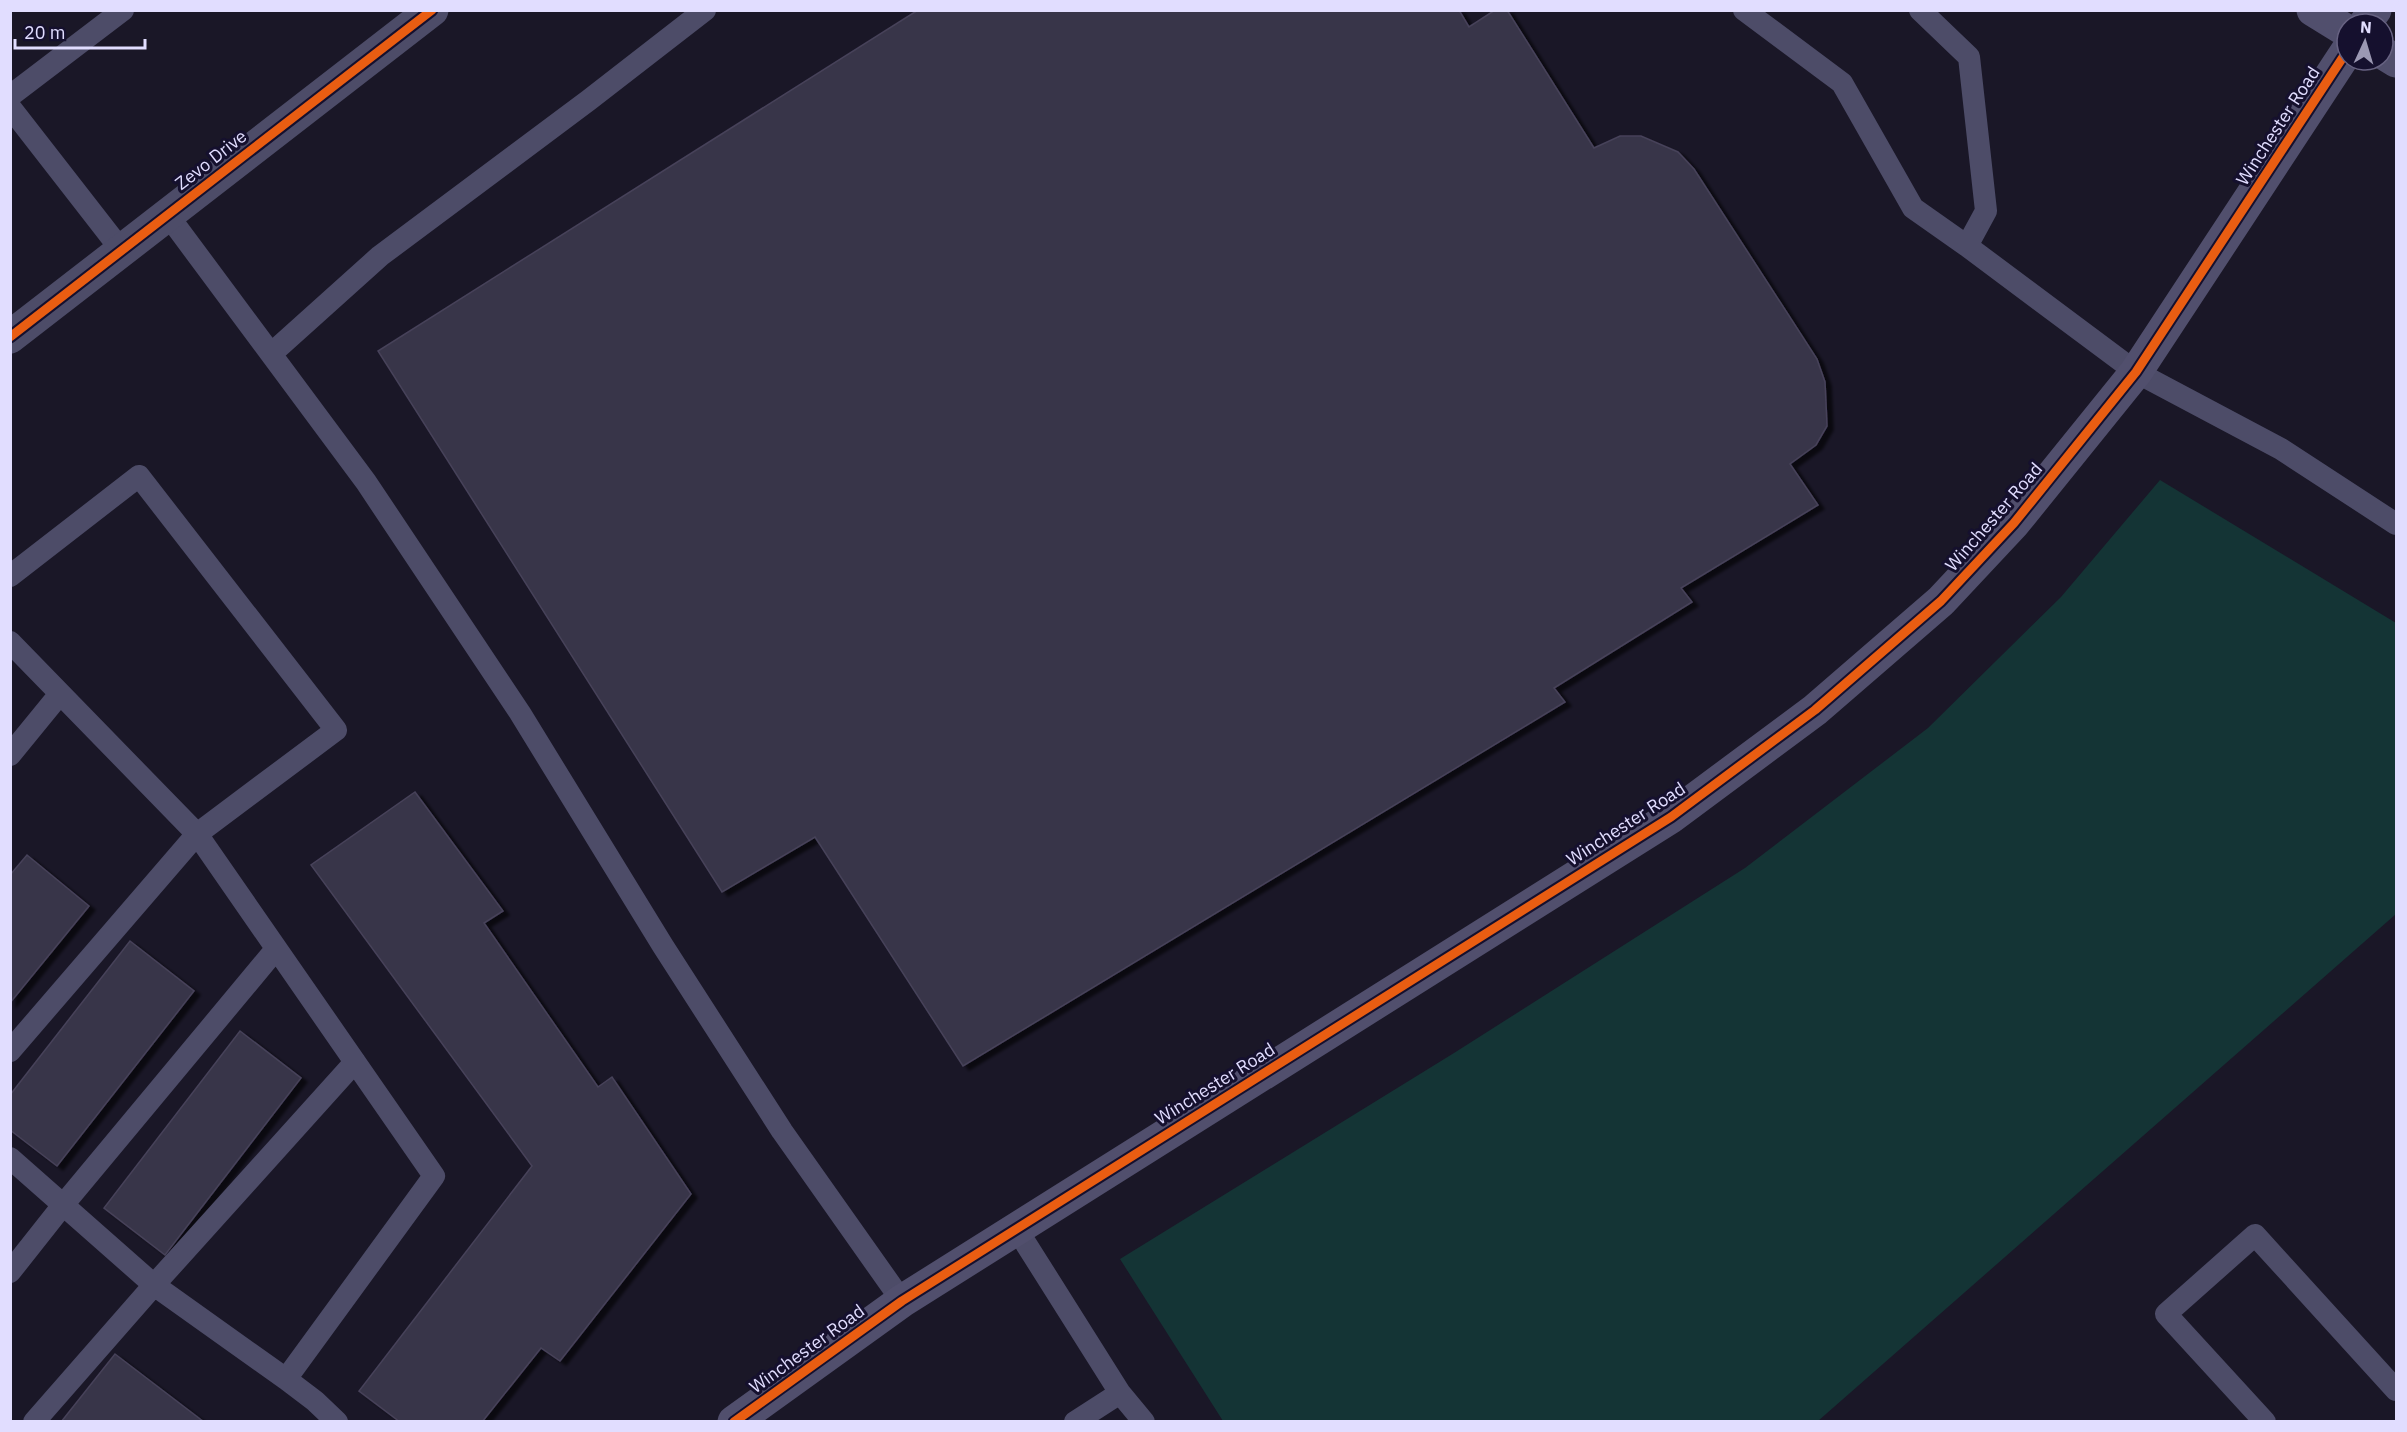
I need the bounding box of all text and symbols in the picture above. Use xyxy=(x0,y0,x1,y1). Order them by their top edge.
scale bar xyxy=(15,12,146,50)
north arrow xyxy=(2335,12,2395,72)
text: N xyxy=(2360,17,2373,37)
text: 20 m xyxy=(24,21,66,44)
street label: Winchester Road xyxy=(2231,62,2325,189)
street label: Zevo Drive xyxy=(170,124,251,195)
street label: Winchester Road xyxy=(1940,457,2047,576)
street label: Winchester Road xyxy=(1562,777,1689,871)
street label: Winchester Road xyxy=(1151,1038,1279,1130)
street label: Winchester Road xyxy=(745,1299,869,1398)

